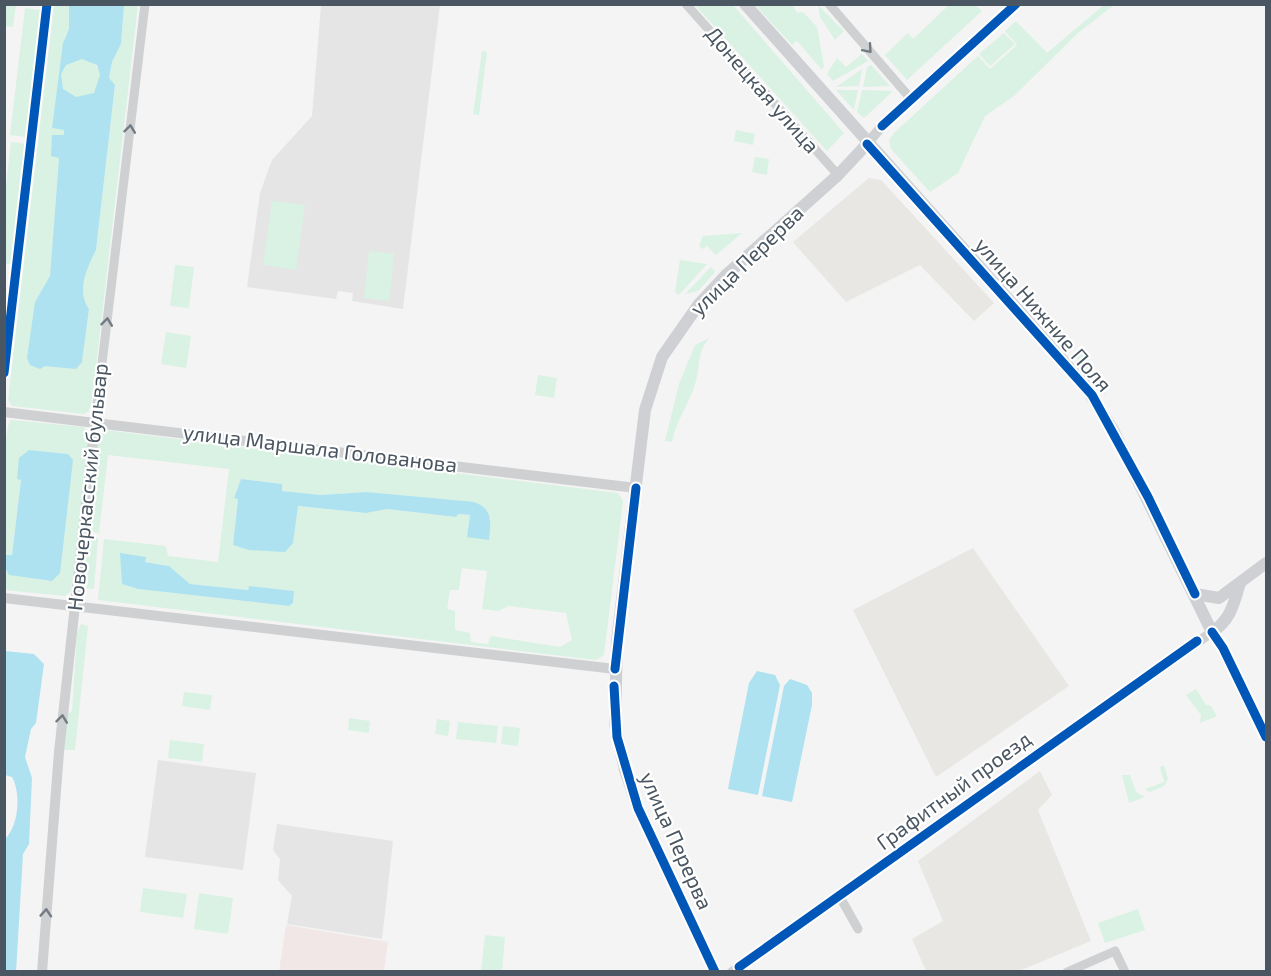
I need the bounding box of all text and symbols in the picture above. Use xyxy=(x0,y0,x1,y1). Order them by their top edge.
street label: Донецкая улица xyxy=(700,20,825,158)
one-way arrow xyxy=(860,42,871,53)
one-way arrow xyxy=(123,124,136,133)
street label: улица Перерва xyxy=(684,200,808,321)
street label: улица Нижние Поля xyxy=(970,232,1118,397)
one-way arrow xyxy=(100,318,112,327)
street label: Новочеркасский бульвар xyxy=(61,362,113,612)
street label: улица Маршала Голованова xyxy=(182,418,459,478)
one-way arrow xyxy=(56,714,68,723)
street label: Графитный проезд xyxy=(871,725,1035,854)
street label: улица Перерва xyxy=(635,768,719,913)
one-way arrow xyxy=(39,909,52,918)

